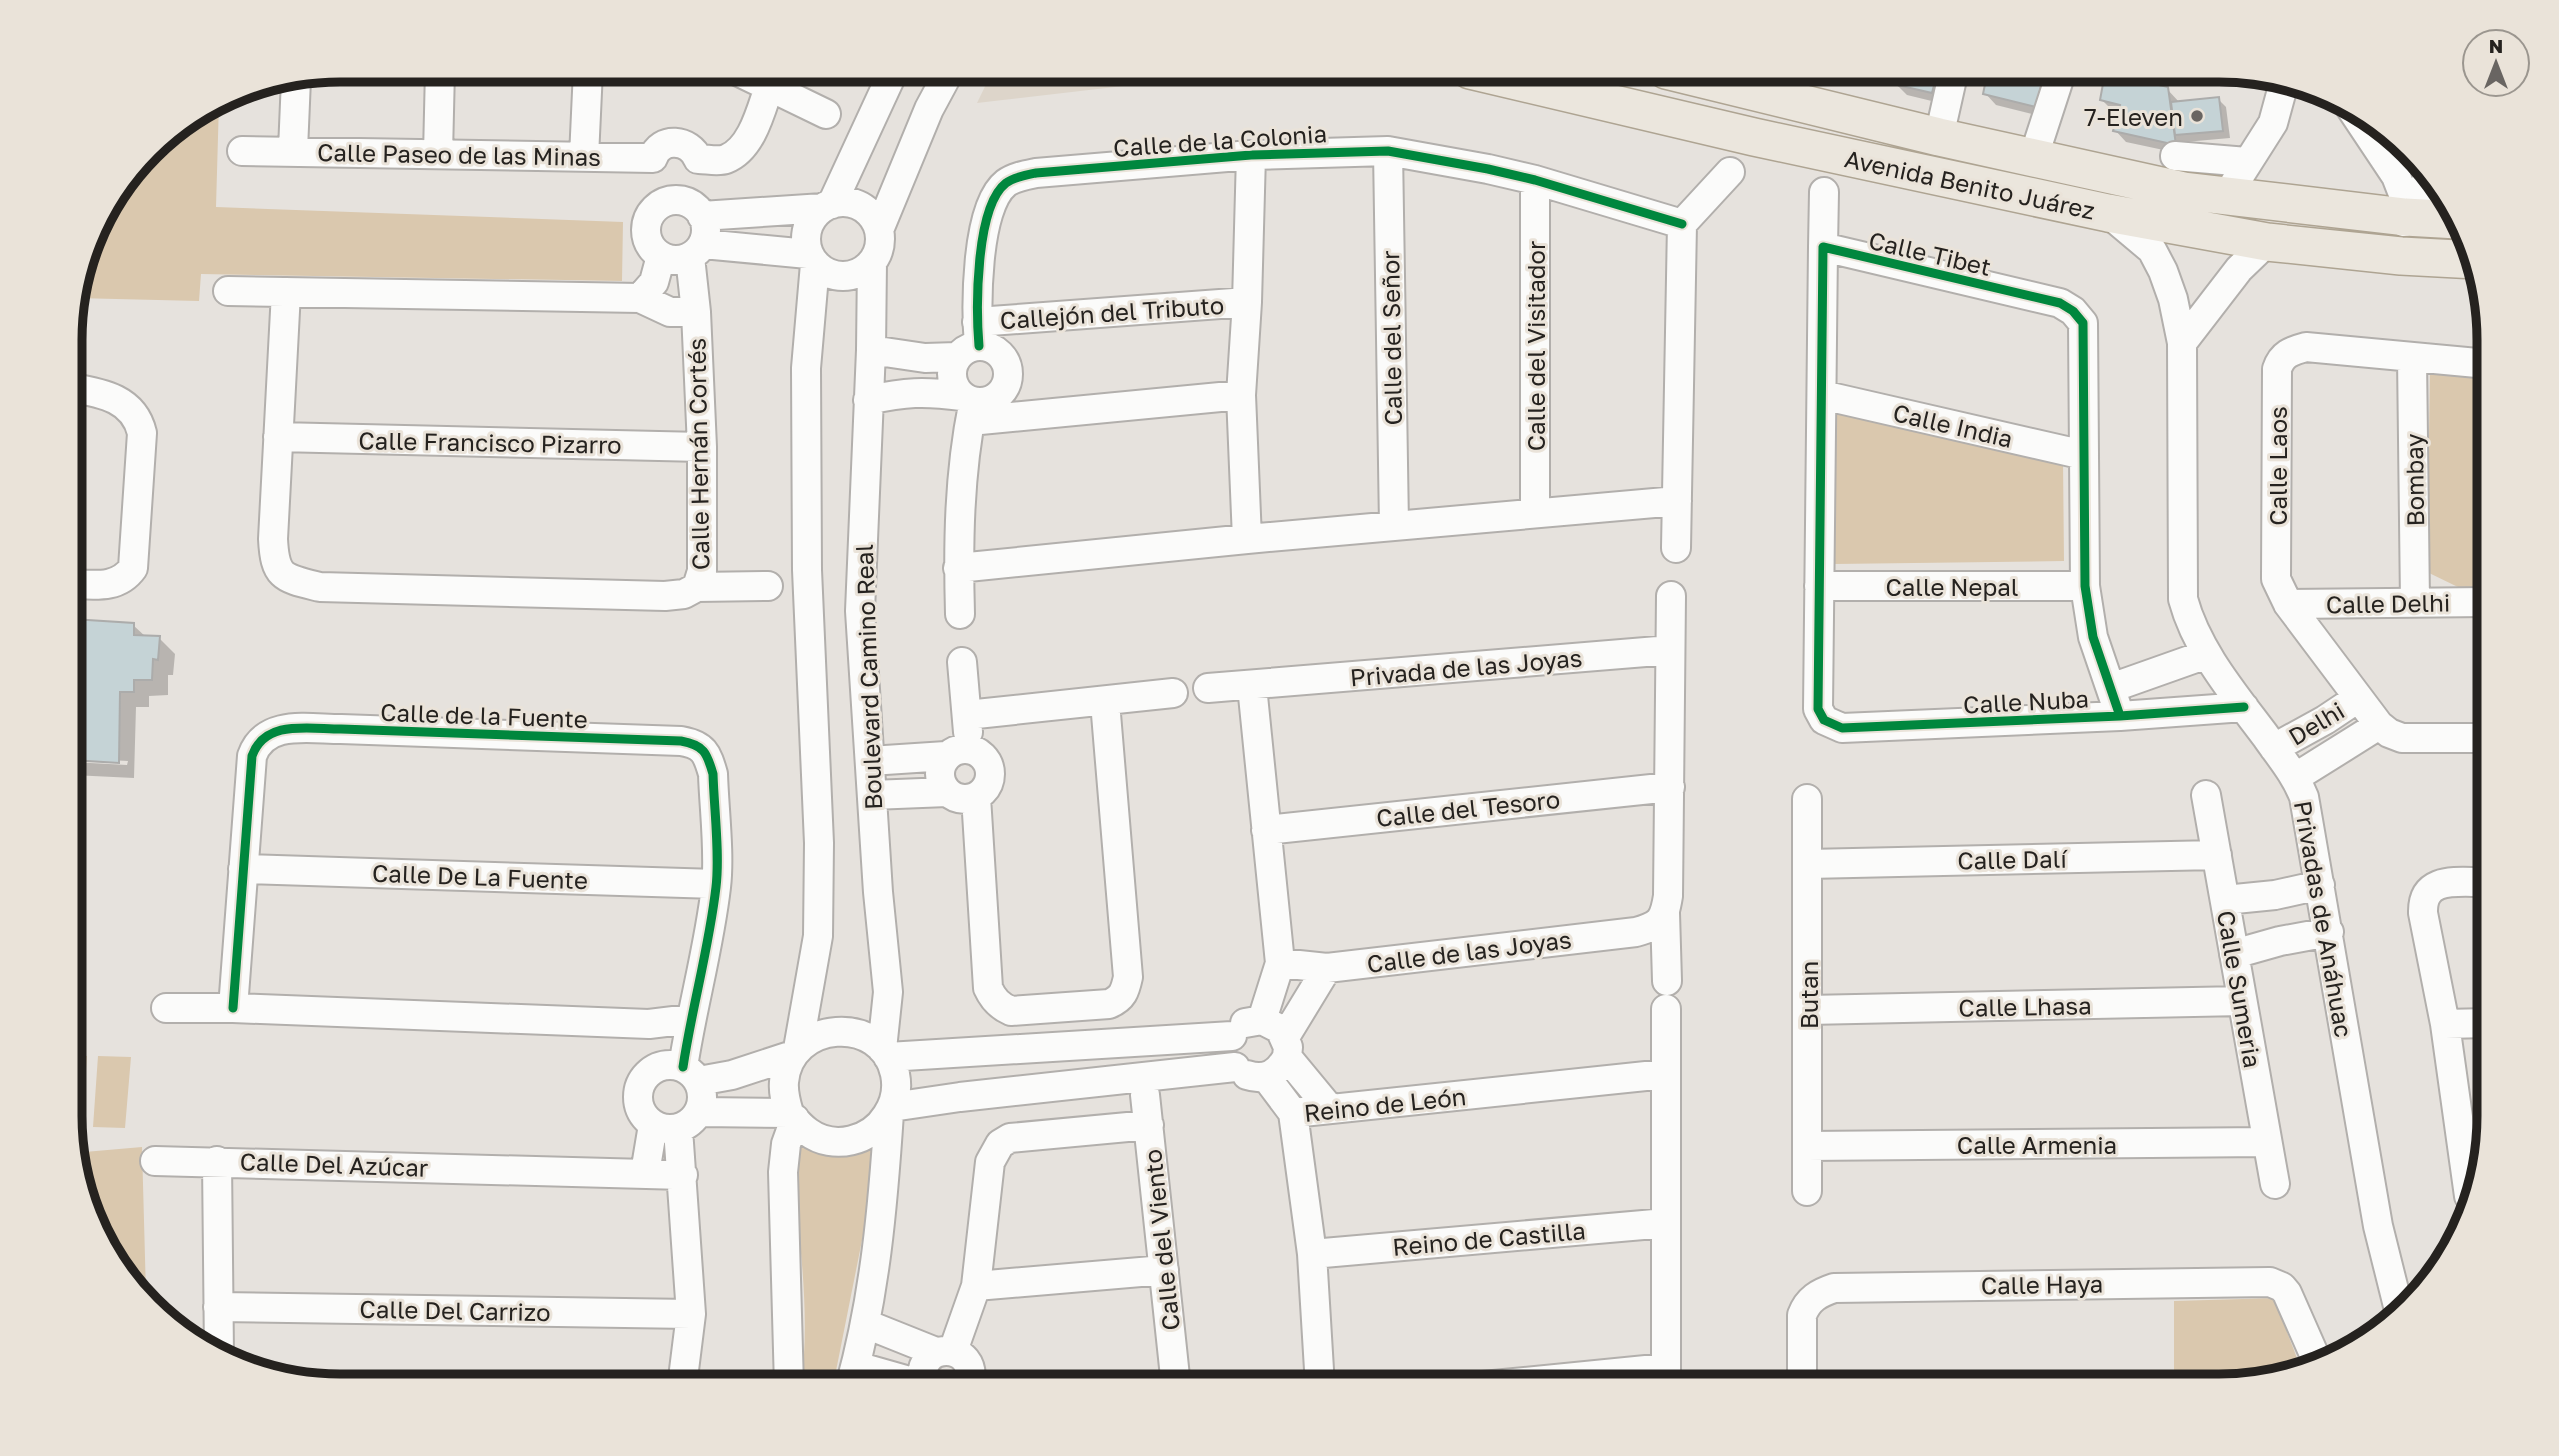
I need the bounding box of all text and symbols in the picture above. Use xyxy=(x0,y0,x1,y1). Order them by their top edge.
north arrow xyxy=(2461,28,2531,98)
text: N xyxy=(2489,34,2503,57)
place label: 7-Eleven xyxy=(2084,102,2183,131)
marker: 7-Eleven xyxy=(2189,108,2205,124)
street label: Calle de la Colonia xyxy=(1112,118,1328,162)
street label: Calle Paseo de las Minas xyxy=(317,137,601,171)
street label: Avenida Benito Juárez xyxy=(1842,143,2098,225)
street label: Calle Tibet xyxy=(1866,225,1994,281)
street label: Calle del Visitador xyxy=(1521,241,1550,451)
street label: Calle del Señor xyxy=(1375,250,1407,426)
street label: Callejón del Tributo xyxy=(999,290,1225,334)
street label: Calle Hernán Cortés xyxy=(681,338,715,570)
street label: Calle India xyxy=(1890,397,2016,453)
street label: Calle Laos xyxy=(2263,406,2292,526)
street label: Calle Francisco Pizarro xyxy=(358,425,622,459)
street label: Bombay xyxy=(2399,433,2429,527)
street label: Boulevard Camino Real xyxy=(849,544,887,810)
street label: Calle Nepal xyxy=(1885,572,2019,601)
street label: Calle Delhi xyxy=(2325,587,2451,619)
street label: Privada de las Joyas xyxy=(1349,642,1583,692)
street label: Calle Nuba xyxy=(1962,683,2090,719)
street label: Delhi xyxy=(2283,695,2349,751)
street label: Calle de la Fuente xyxy=(380,697,588,733)
street label: Calle del Tesoro xyxy=(1375,784,1561,832)
street label: Privadas de Anáhuac xyxy=(2289,798,2359,1040)
street label: Calle Dalí xyxy=(1957,844,2069,874)
street label: Calle De La Fuente xyxy=(372,858,588,894)
street label: Calle Sumeria xyxy=(2212,908,2268,1070)
street label: Calle de las Joyas xyxy=(1365,924,1573,978)
street label: Butan xyxy=(1794,961,1823,1029)
street label: Calle Lhasa xyxy=(1958,990,2092,1022)
street label: Reino de León xyxy=(1303,1081,1467,1127)
street label: Calle Armenia xyxy=(1957,1130,2117,1159)
street label: Calle Del Azúcar xyxy=(239,1146,429,1182)
street label: Calle del Viento xyxy=(1137,1148,1185,1332)
street label: Reino de Castilla xyxy=(1391,1215,1587,1261)
street label: Calle Haya xyxy=(1980,1268,2104,1300)
street label: Calle Del Carrizo xyxy=(359,1294,551,1326)

